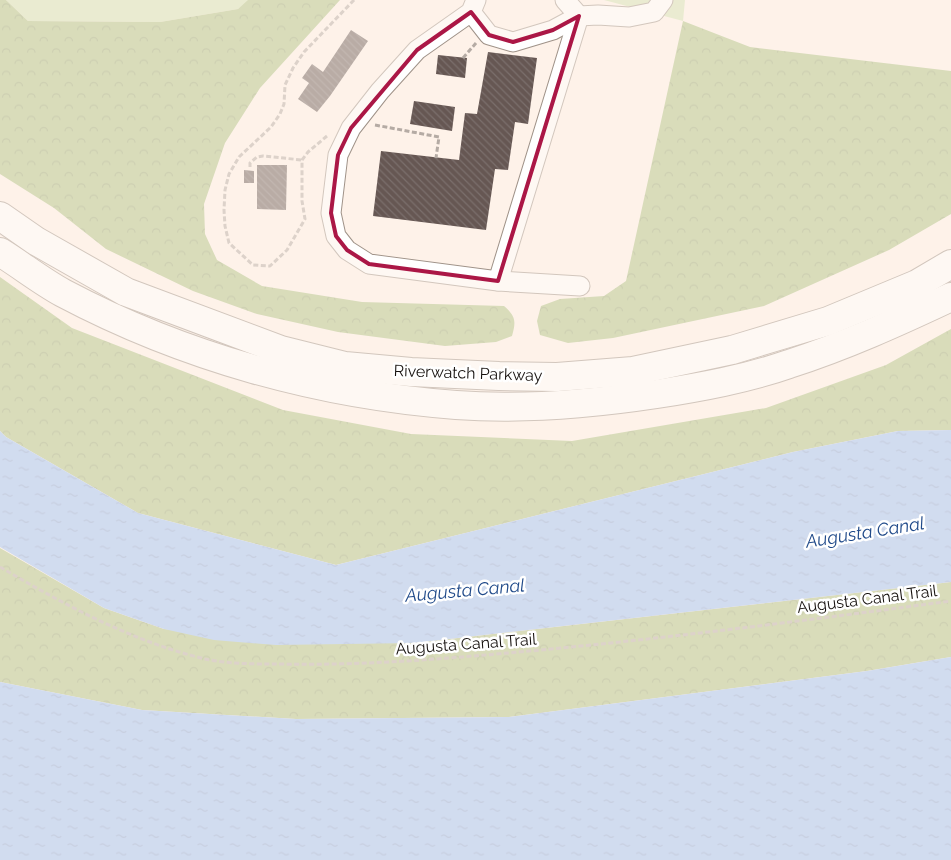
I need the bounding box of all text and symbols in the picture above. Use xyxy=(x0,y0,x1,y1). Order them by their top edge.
street label: Riverwatch Parkway xyxy=(393,361,543,385)
water label: Augusta Canal xyxy=(803,512,926,552)
water label: Augusta Canal xyxy=(403,574,526,606)
street label: Augusta Canal Trail xyxy=(796,581,939,617)
street label: Augusta Canal Trail xyxy=(395,630,538,658)

